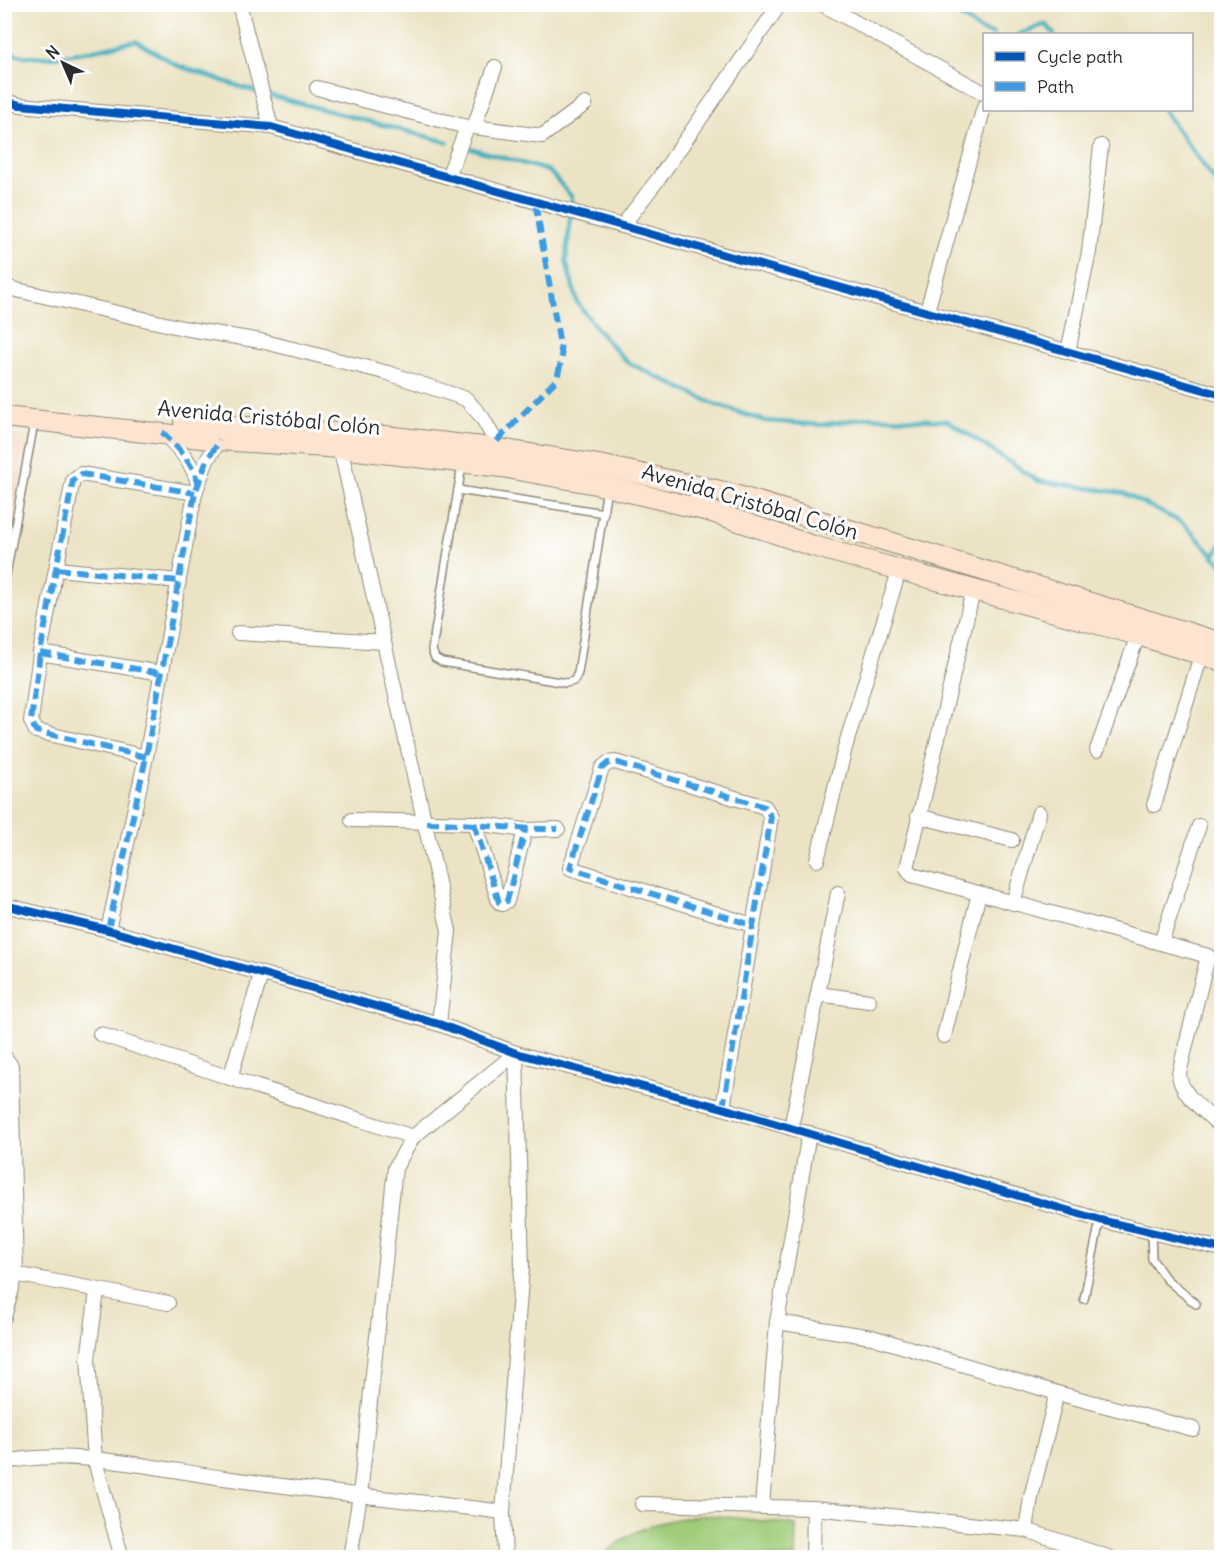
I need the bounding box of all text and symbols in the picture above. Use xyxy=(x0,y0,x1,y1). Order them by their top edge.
north arrow xyxy=(33,33,93,93)
legend xyxy=(983,33,1193,111)
text: N xyxy=(42,41,64,63)
text: Cycle path xyxy=(1037,45,1123,68)
text: Path xyxy=(1037,75,1074,98)
street label: Avenida Cristóbal Colón xyxy=(156,394,382,441)
street label: Avenida Cristóbal Colón xyxy=(639,458,861,545)

